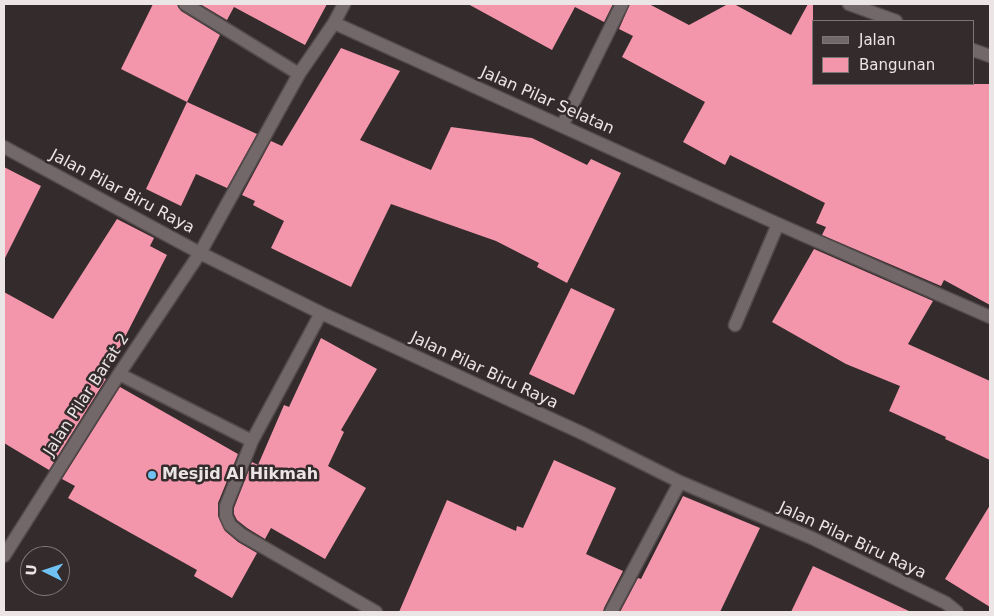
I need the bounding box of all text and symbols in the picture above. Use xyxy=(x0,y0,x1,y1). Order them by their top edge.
legend xyxy=(812,20,974,85)
text: Jalan xyxy=(859,31,895,49)
text: Bangunan xyxy=(859,56,935,74)
street label: Jalan Pilar Selatan xyxy=(477,63,617,139)
street label: Jalan Pilar Biru Raya xyxy=(47,146,197,238)
street label: Jalan Pilar Biru Raya xyxy=(407,328,561,414)
street label: Jalan Pilar Barat 2 xyxy=(40,330,134,460)
place label: Mesjid Al Hikmah xyxy=(162,465,318,485)
marker: Mesjid Al Hikmah xyxy=(146,469,158,481)
street label: Jalan Pilar Biru Raya xyxy=(775,498,929,584)
north arrow xyxy=(20,546,70,596)
text: U xyxy=(23,564,39,576)

